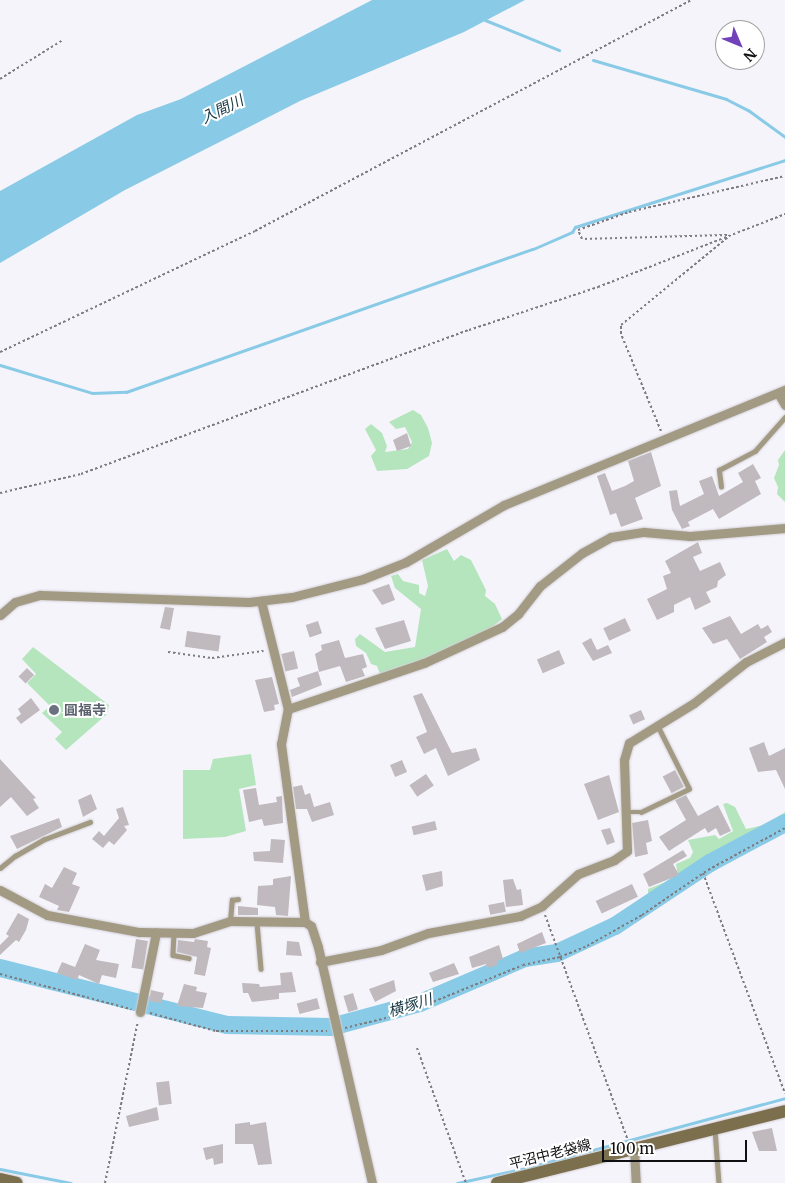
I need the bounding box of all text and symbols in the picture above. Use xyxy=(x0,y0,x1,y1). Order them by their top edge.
north arrow xyxy=(715,20,765,70)
text: N xyxy=(740,45,760,65)
water label: 入間川 xyxy=(198,91,246,127)
place label: 圓福寺 xyxy=(64,702,106,718)
marker: 圓福寺 xyxy=(48,704,60,716)
water label: 横塚川 xyxy=(386,990,434,1020)
scale bar xyxy=(605,1130,750,1162)
street label: 平沼中老袋線 xyxy=(507,1136,593,1172)
text: 100 m xyxy=(610,1139,654,1158)

